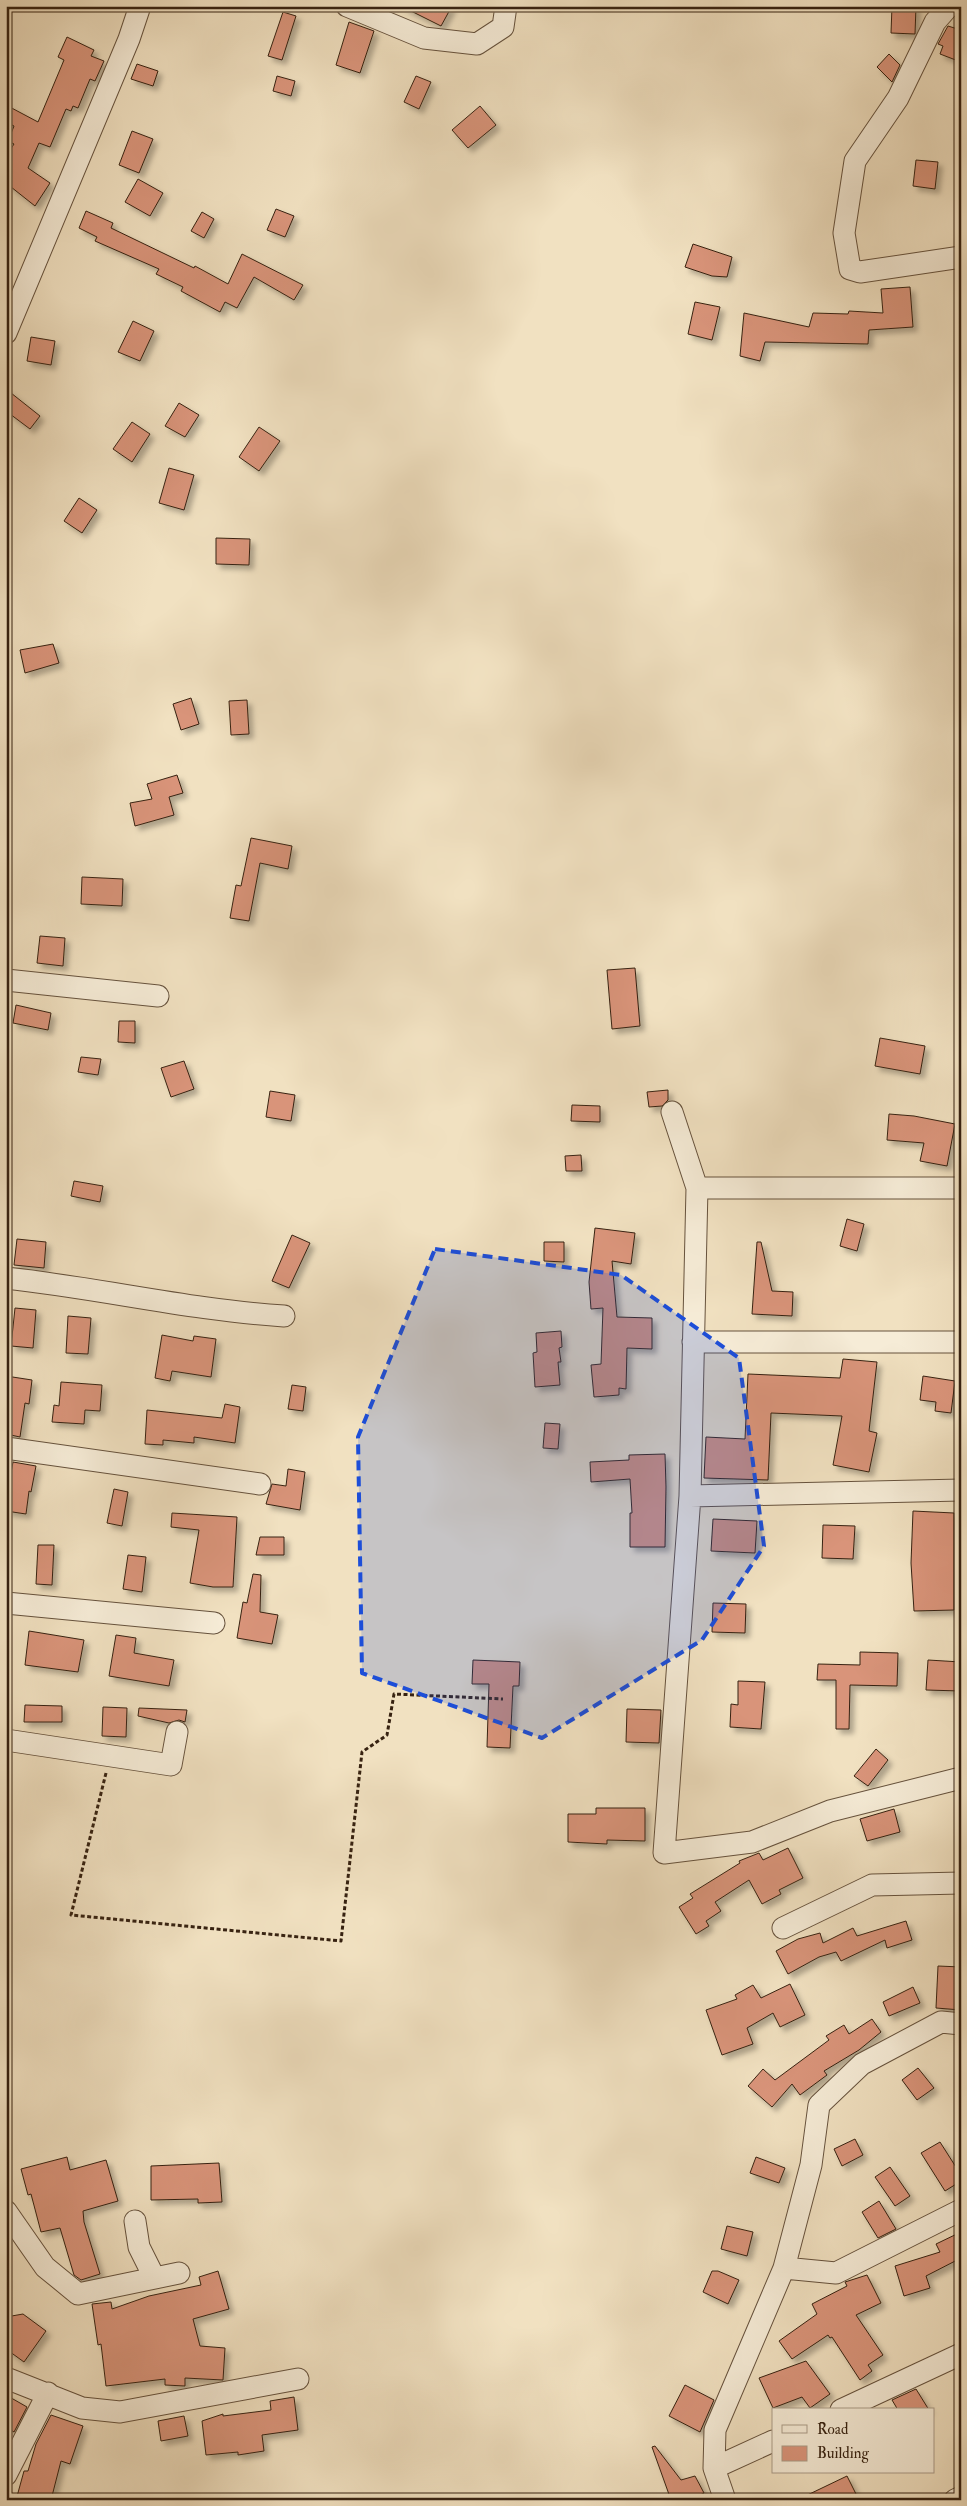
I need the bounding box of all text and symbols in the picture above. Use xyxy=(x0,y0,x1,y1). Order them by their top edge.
legend xyxy=(772,2408,934,2474)
text: Road xyxy=(817,2420,849,2439)
text: Building xyxy=(817,2444,869,2463)

